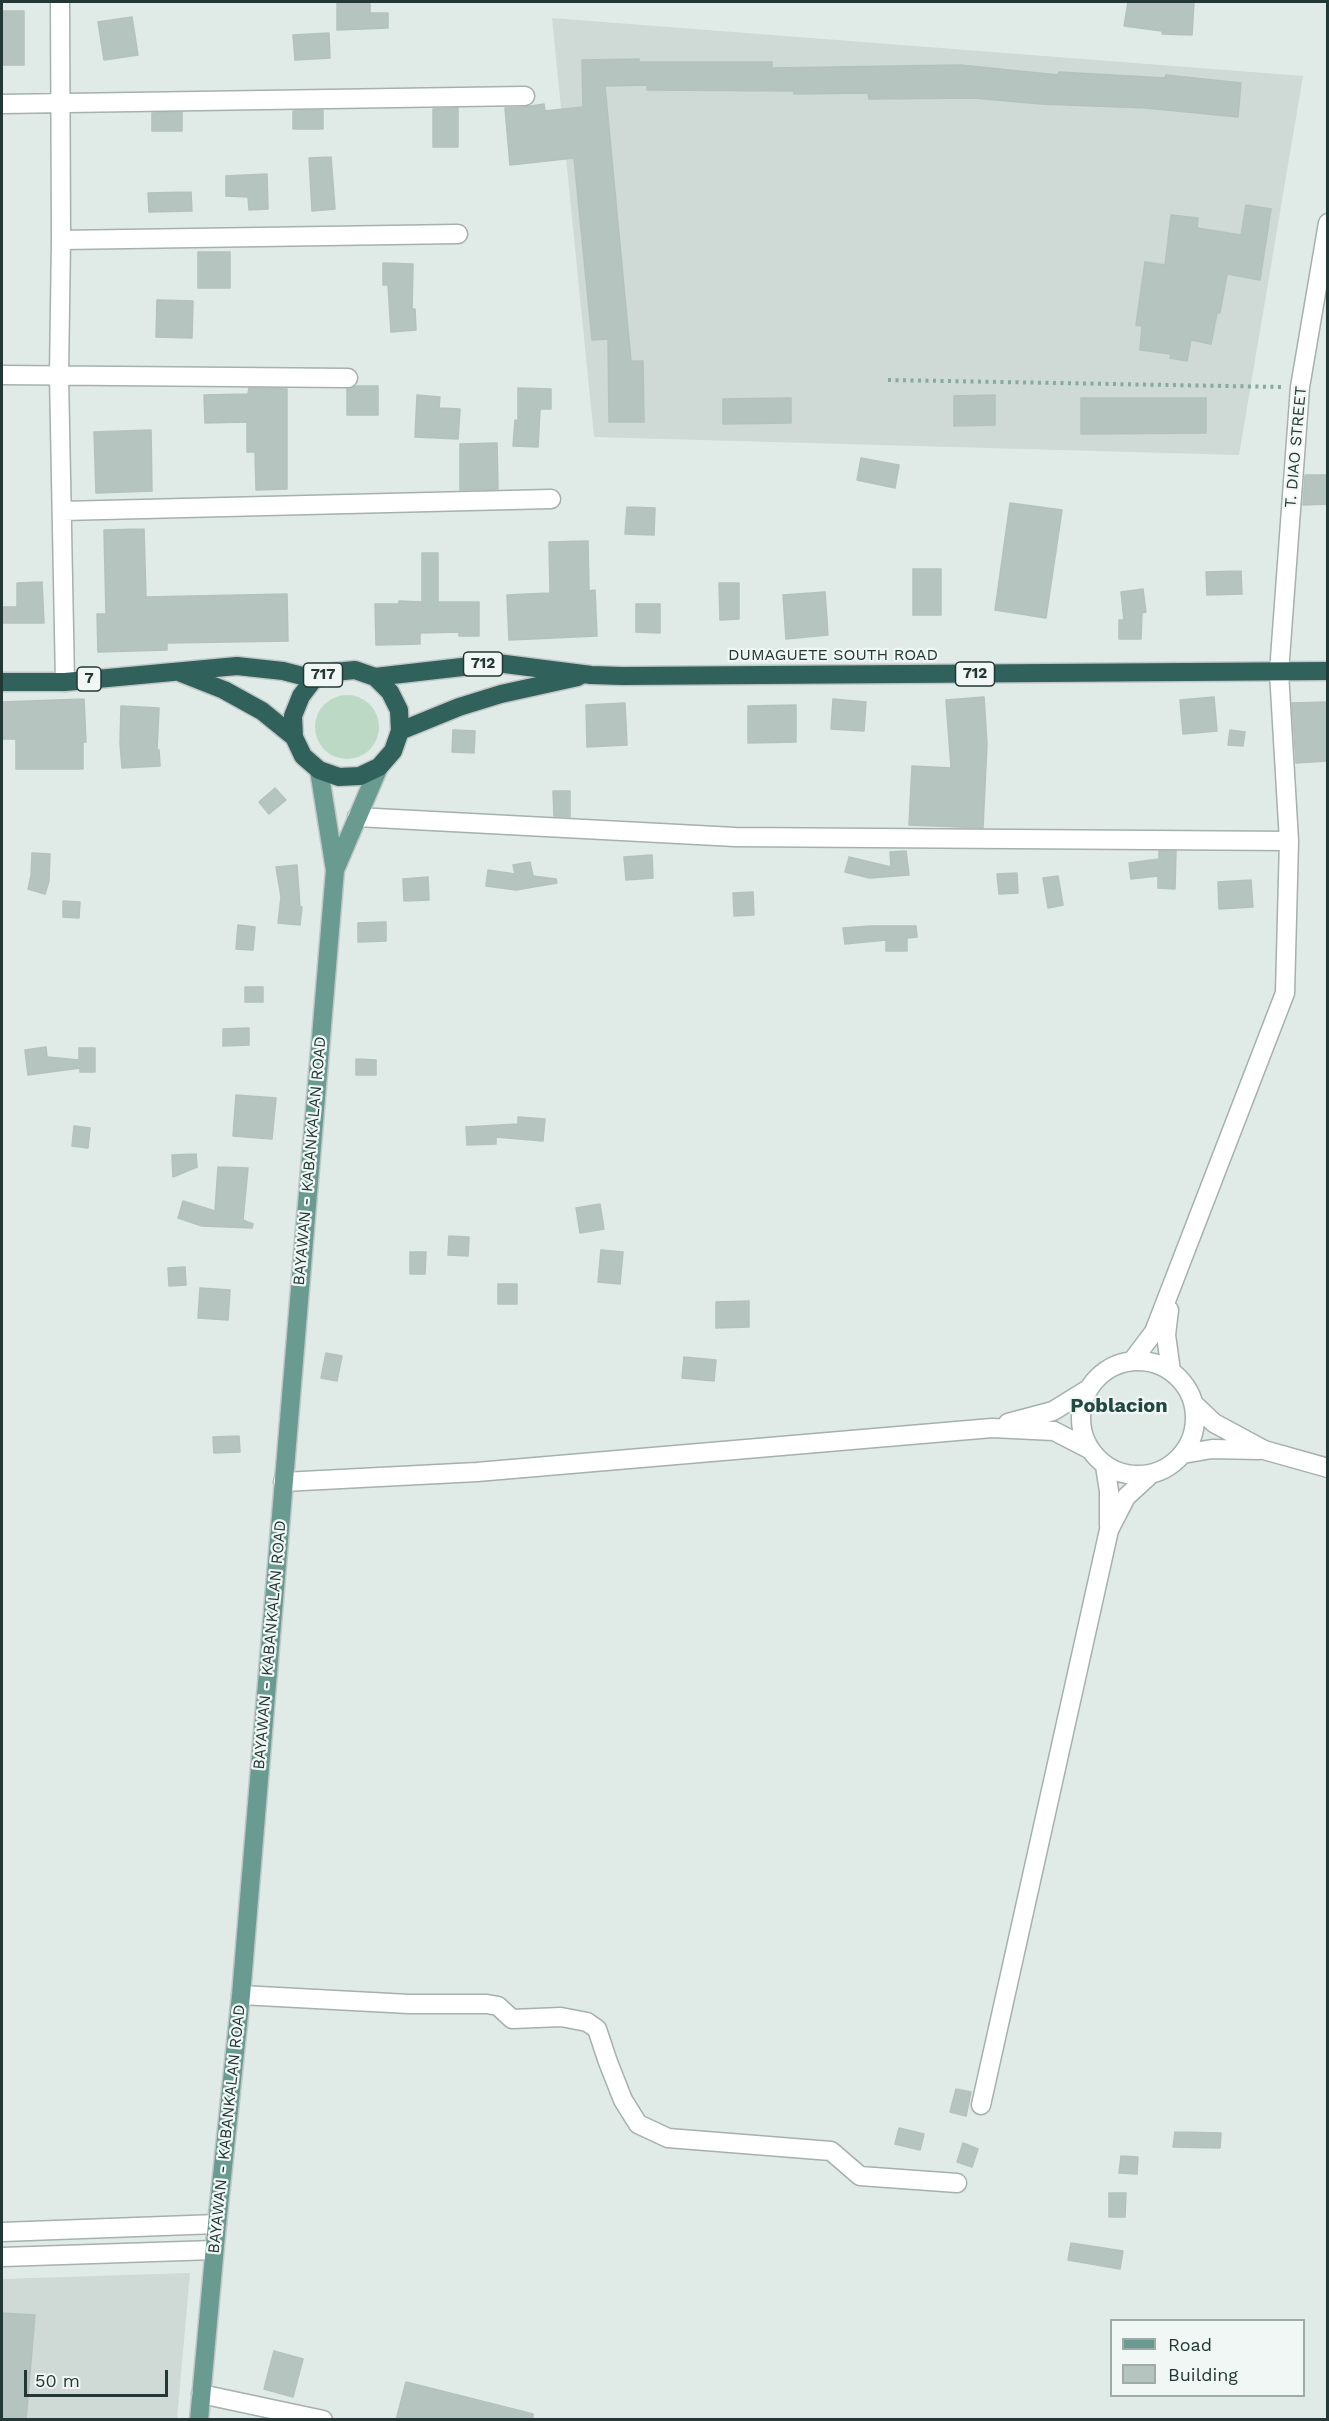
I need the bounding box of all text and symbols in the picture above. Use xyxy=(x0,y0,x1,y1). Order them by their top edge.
street label: T. DIAO STREET xyxy=(1281,385,1311,509)
street label: DUMAGUETE SOUTH ROAD xyxy=(728,645,938,665)
road number: 712 xyxy=(464,652,502,676)
road number: 712 xyxy=(956,662,994,686)
road number: 717 xyxy=(304,663,342,687)
road number: 7 xyxy=(77,667,101,691)
street label: BAYAWAN - KABANKALAN ROAD xyxy=(290,1036,330,1286)
district label: Poblacion xyxy=(1070,1394,1168,1418)
street label: BAYAWAN - KABANKALAN ROAD xyxy=(250,1520,290,1770)
street label: BAYAWAN - KABANKALAN ROAD xyxy=(204,2004,250,2254)
legend xyxy=(1110,2319,1305,2397)
text: Road xyxy=(1168,2334,1212,2355)
scale bar xyxy=(27,2358,171,2396)
text: Building xyxy=(1168,2364,1238,2385)
text: 50 m xyxy=(35,2370,80,2391)

